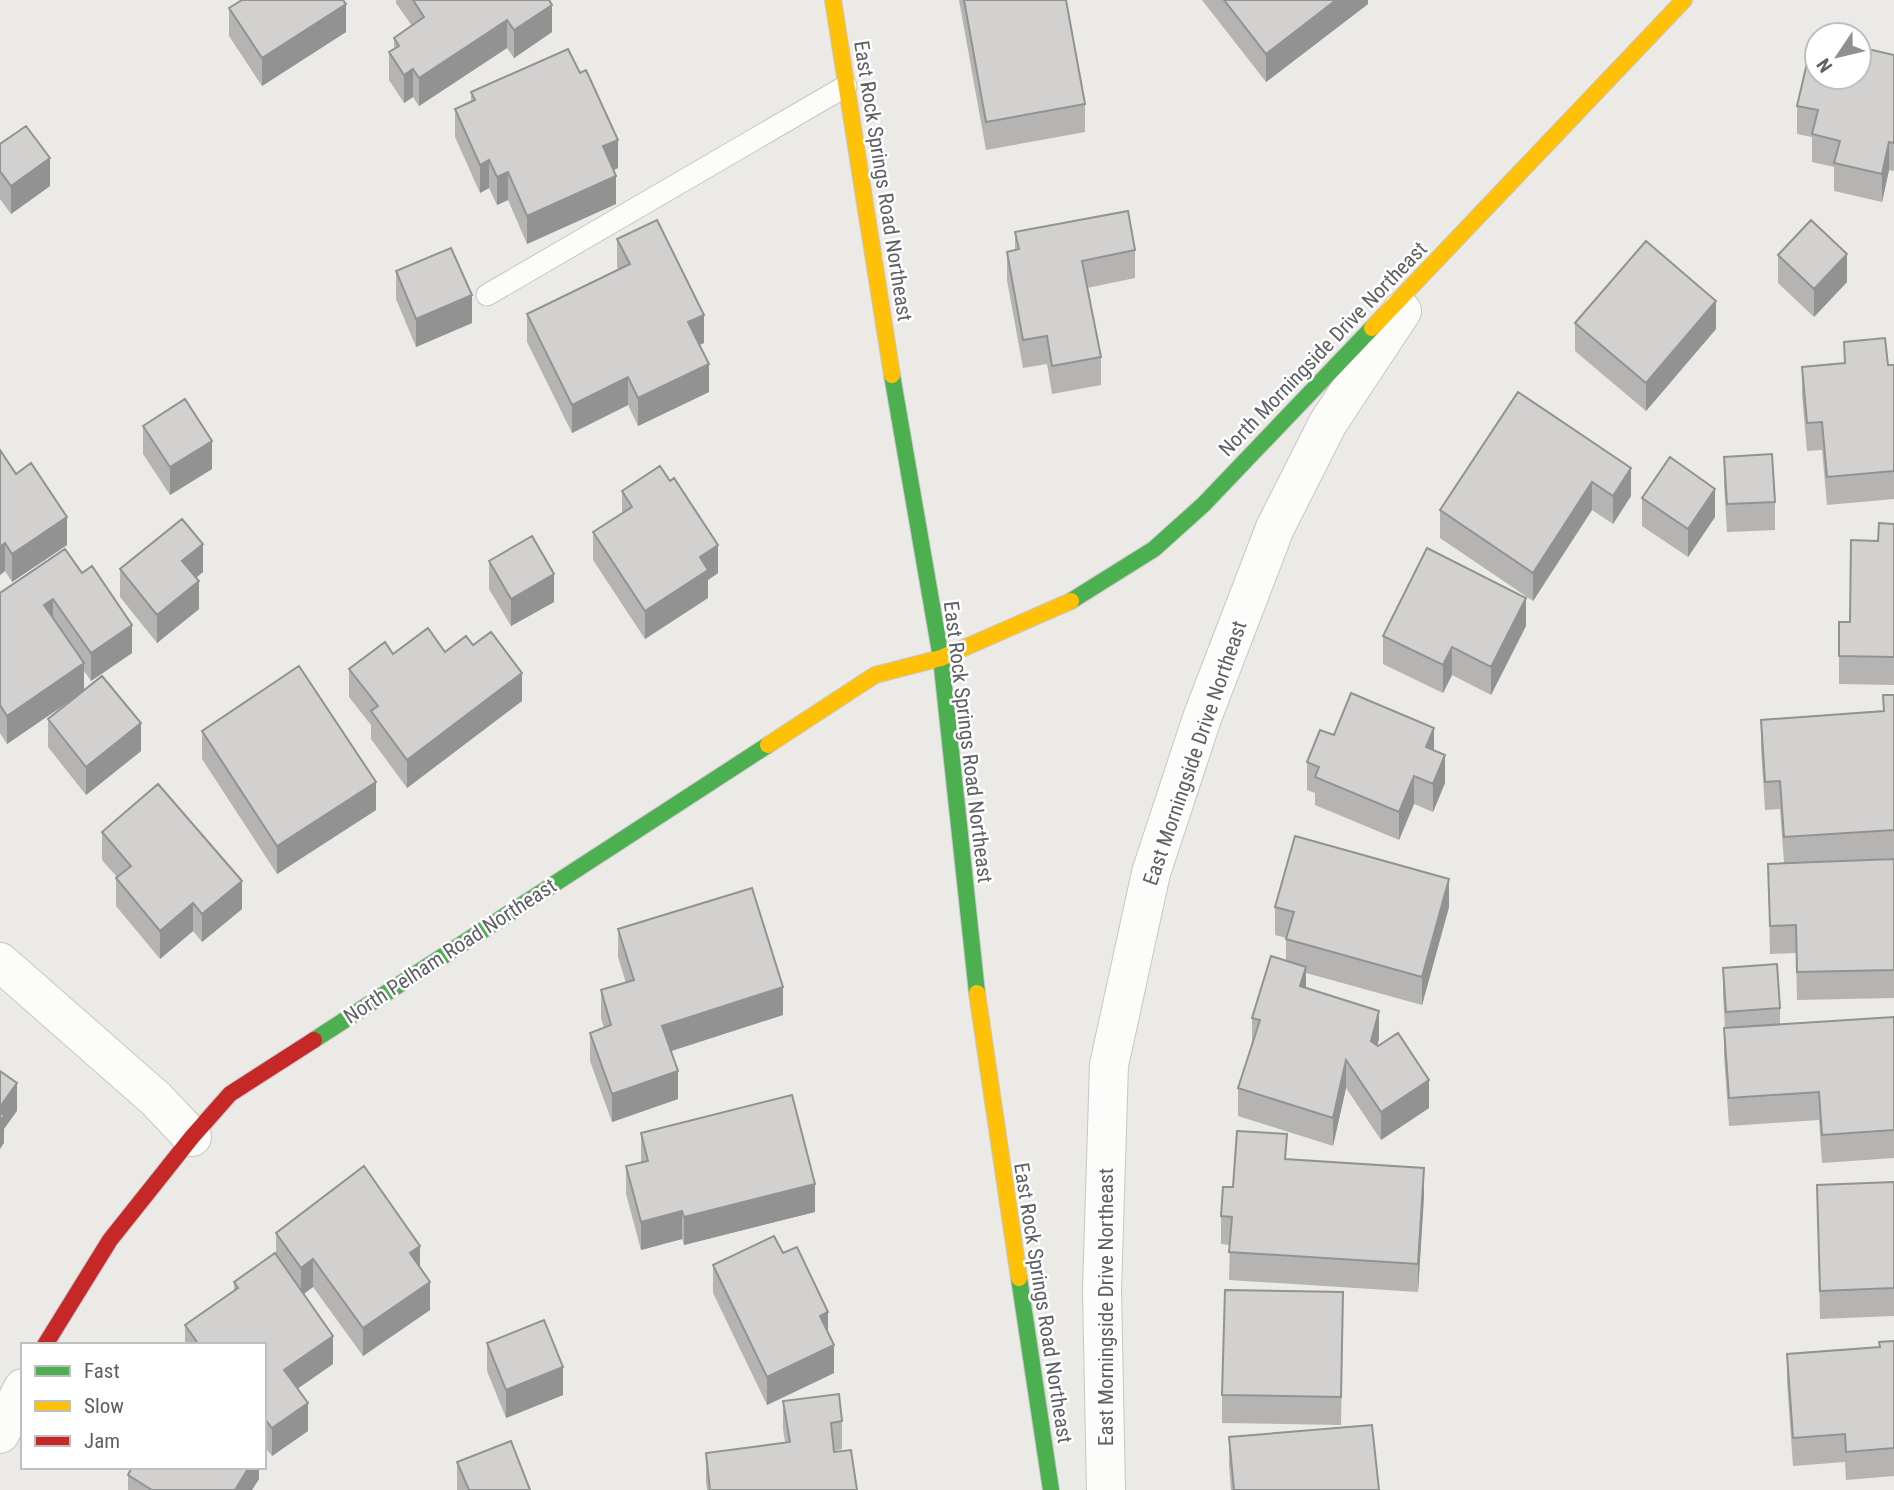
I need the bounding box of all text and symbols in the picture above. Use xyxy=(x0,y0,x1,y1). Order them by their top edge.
north arrow xyxy=(1803,21,1873,91)
street label: East Rock Springs Road Northeast xyxy=(849,39,917,323)
text: N xyxy=(1812,54,1837,77)
street label: North Morningside Drive Northeast xyxy=(1214,237,1432,461)
street label: East Rock Springs Road Northeast xyxy=(939,600,997,884)
street label: East Morningside Drive Northeast xyxy=(1138,618,1252,888)
street label: North Pelham Road Northeast xyxy=(339,873,561,1029)
street label: East Rock Springs Road Northeast xyxy=(1009,1161,1077,1445)
street label: East Morningside Drive Northeast xyxy=(1094,1168,1118,1446)
legend xyxy=(21,1343,266,1469)
text: Fast xyxy=(84,1359,120,1383)
text: Slow xyxy=(84,1394,124,1418)
text: Jam xyxy=(84,1429,120,1453)

